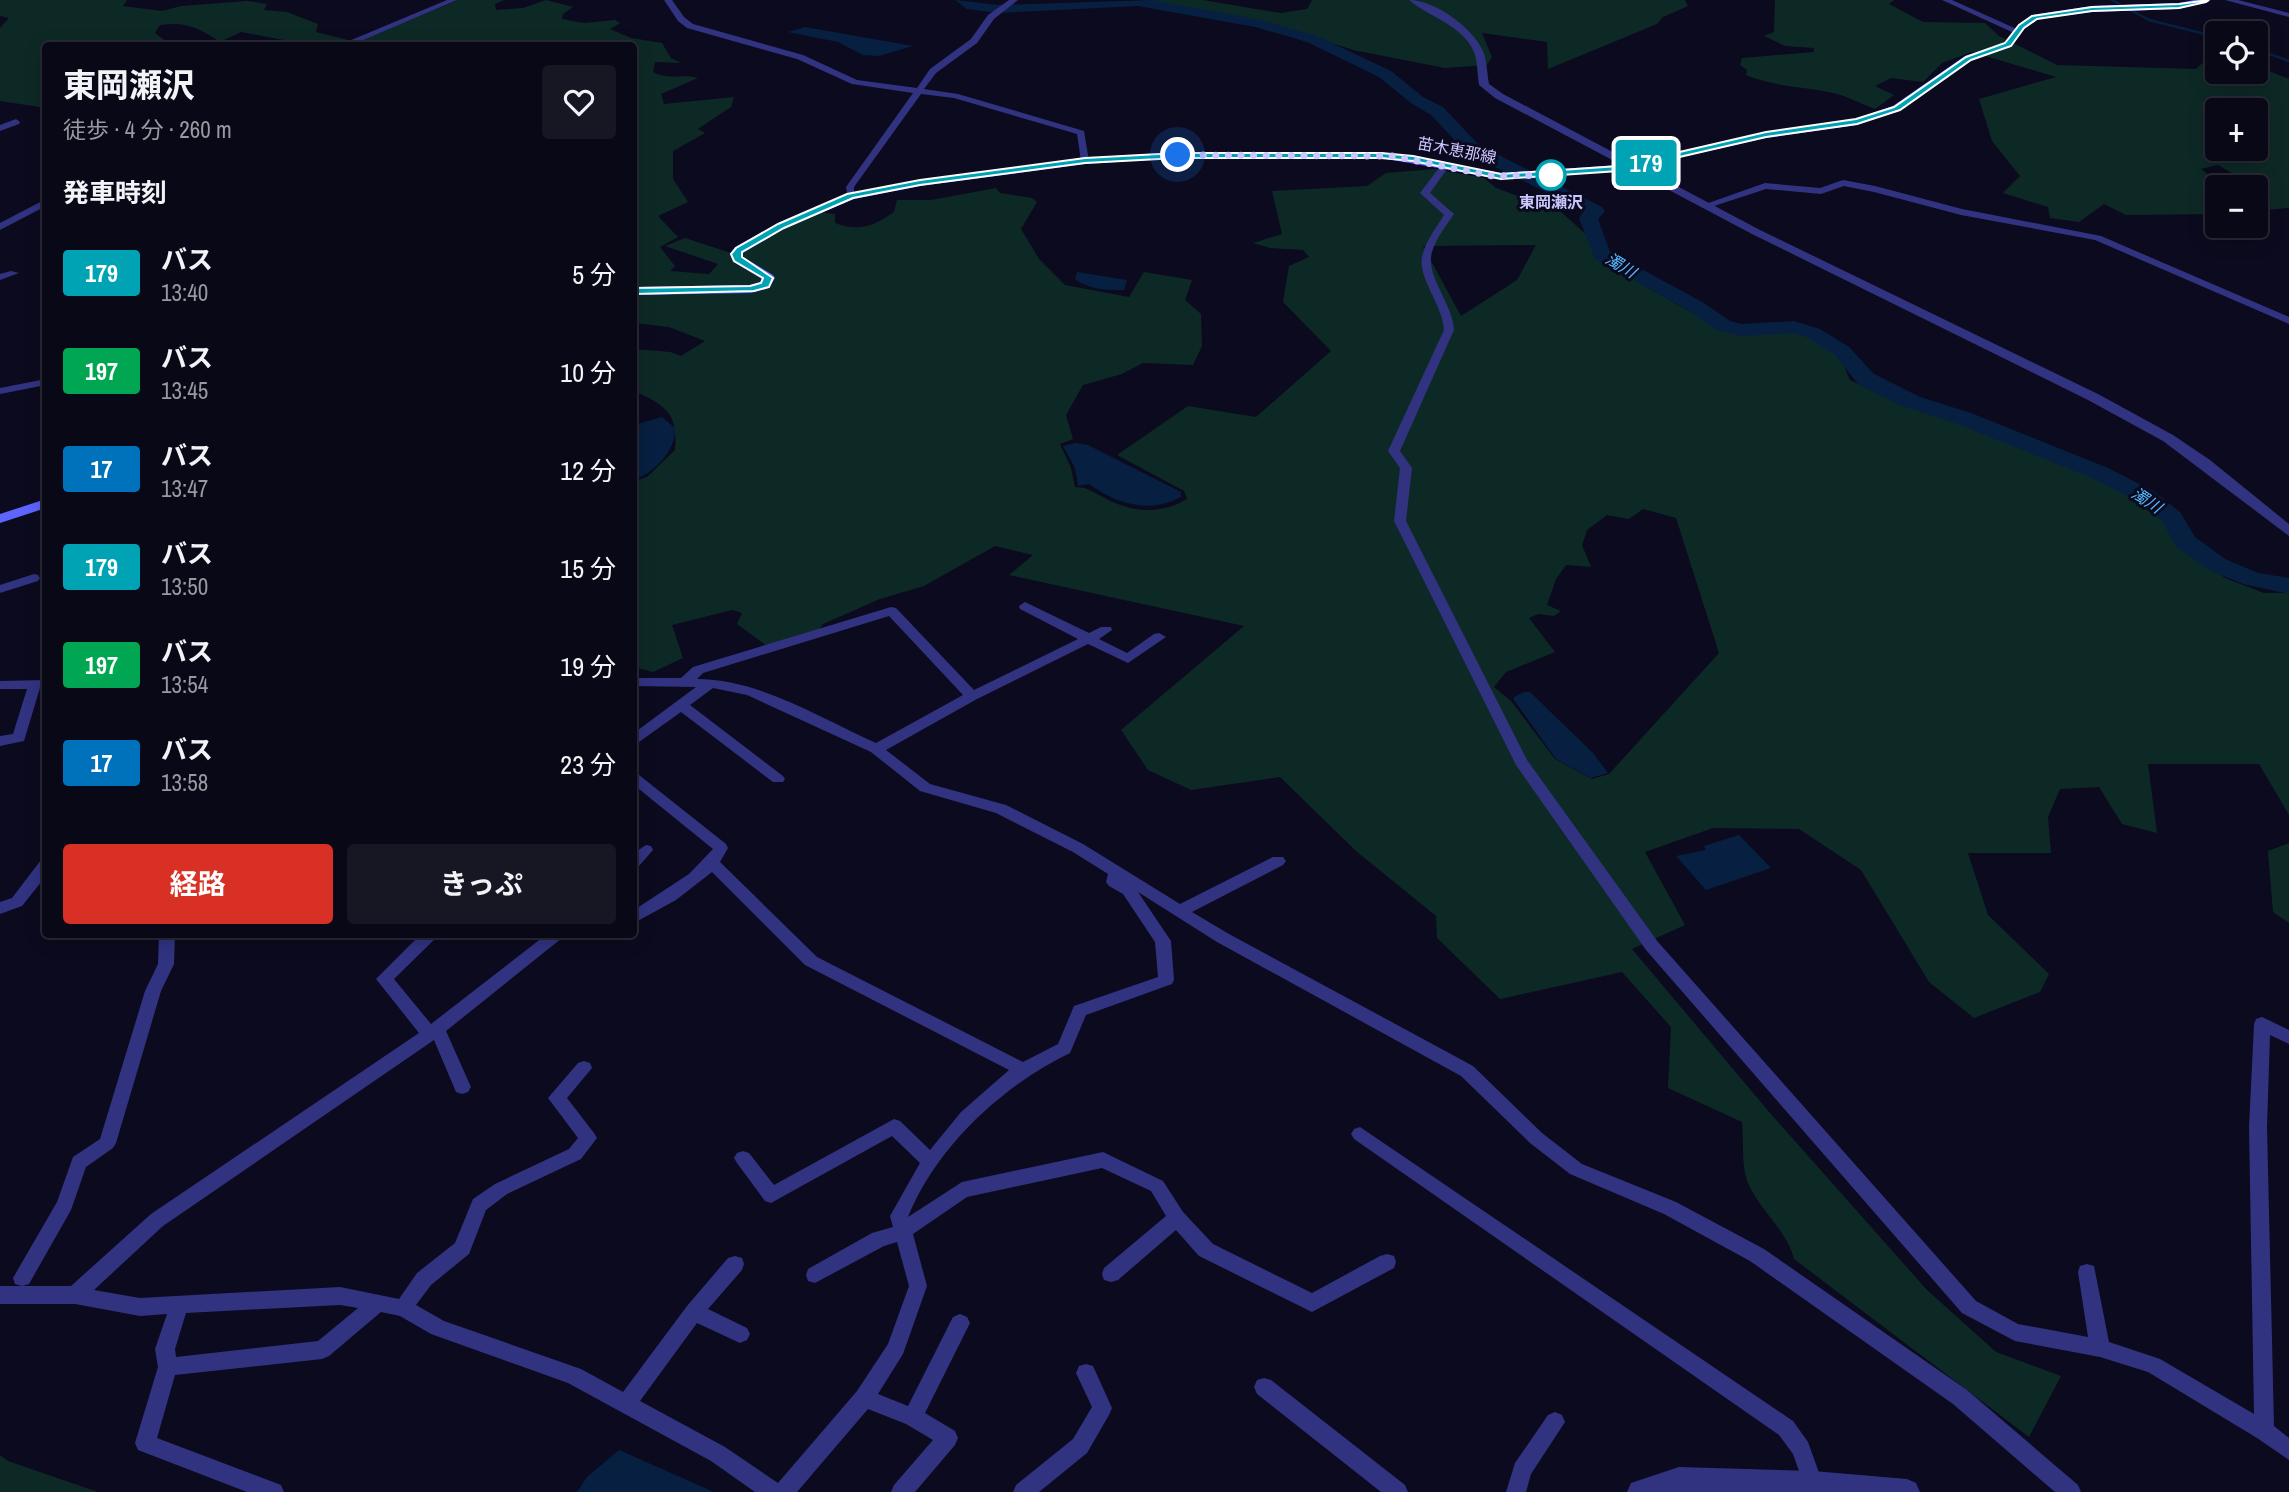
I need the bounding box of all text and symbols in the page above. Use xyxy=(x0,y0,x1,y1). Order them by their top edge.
map controls xyxy=(2205,21,2268,238)
button: locate xyxy=(2205,21,2268,84)
text: 東岡瀬沢 xyxy=(63,63,195,107)
button: heart xyxy=(542,65,616,139)
button: + xyxy=(2205,98,2268,161)
text: 徒歩 · 4 分 · 260 m xyxy=(63,114,232,145)
street label: 苗木恵那線 xyxy=(1416,132,1498,168)
your location xyxy=(1160,137,1195,172)
line badge: 179 xyxy=(1606,140,1686,186)
text: 179 xyxy=(1630,147,1662,179)
marker: 東岡瀬沢 xyxy=(1536,160,1566,190)
text: 発車時刻 xyxy=(63,175,167,210)
button: − xyxy=(2205,175,2268,238)
place label: 東岡瀬沢 xyxy=(1519,191,1583,213)
text: バス xyxy=(161,242,213,277)
water label: 濁川 xyxy=(1602,247,1642,284)
text: 179 xyxy=(85,257,118,289)
text: 5 分 xyxy=(572,257,616,292)
text: 13:40 xyxy=(161,277,208,308)
text: バス xyxy=(161,340,213,375)
text: 197 xyxy=(85,355,118,387)
text: 10 分 xyxy=(560,355,616,390)
text: 13:45 xyxy=(161,375,208,406)
text: バス xyxy=(161,438,213,473)
text: 17 xyxy=(91,453,112,485)
text: 12 分 xyxy=(560,453,616,488)
text: 13:47 xyxy=(161,473,208,504)
water label: 濁川 xyxy=(2128,482,2168,519)
text: バス xyxy=(161,536,213,571)
text: 179 xyxy=(85,551,118,583)
text: 15 分 xyxy=(560,551,616,586)
text: 13:50 xyxy=(161,571,208,602)
text: バス xyxy=(161,634,213,669)
text: 197 xyxy=(85,649,118,681)
text: 19 分 xyxy=(560,649,616,684)
text: 13:54 xyxy=(161,669,208,700)
text: バス xyxy=(161,732,213,767)
text: 17 xyxy=(91,747,112,779)
text: 23 分 xyxy=(560,747,616,782)
text: 13:58 xyxy=(161,767,208,798)
button: 経路 xyxy=(63,844,333,924)
button: きっぷ xyxy=(347,844,616,924)

